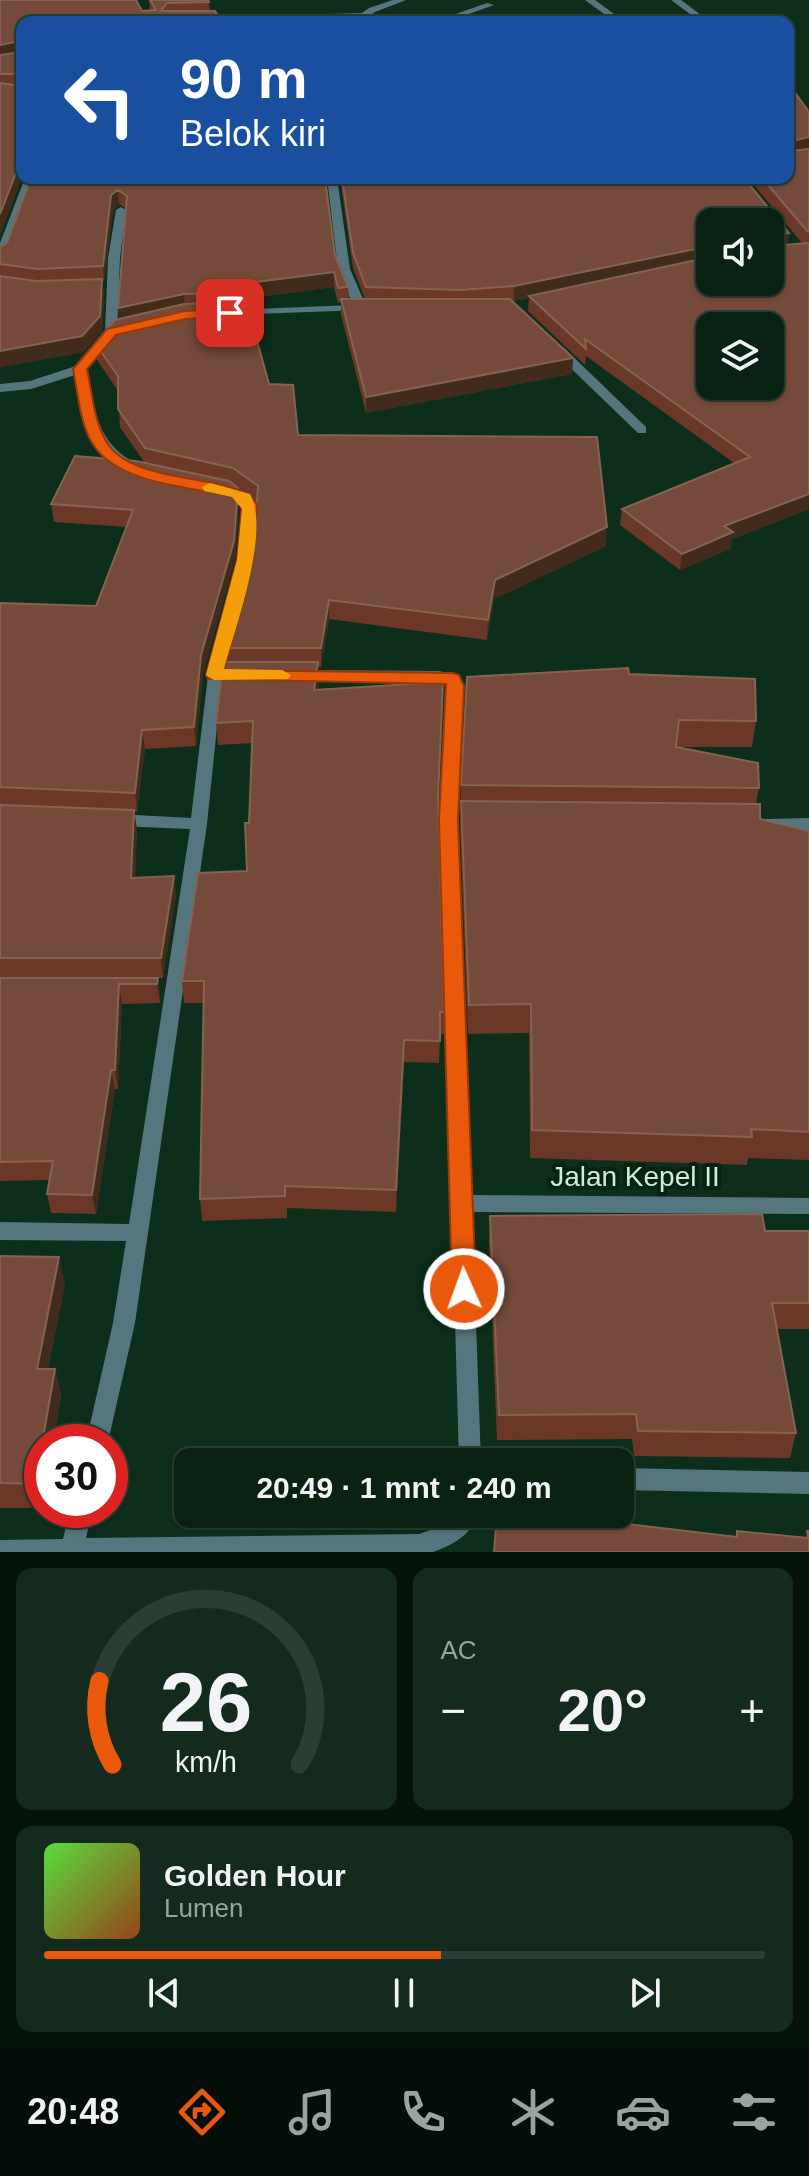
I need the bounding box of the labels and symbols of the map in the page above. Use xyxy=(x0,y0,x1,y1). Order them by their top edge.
pin xyxy=(196,279,264,347)
street label: Jalan Kepel II xyxy=(550,1161,720,1192)
position arrow xyxy=(422,1247,506,1331)
speed limit sign: 30 xyxy=(24,1424,128,1528)

